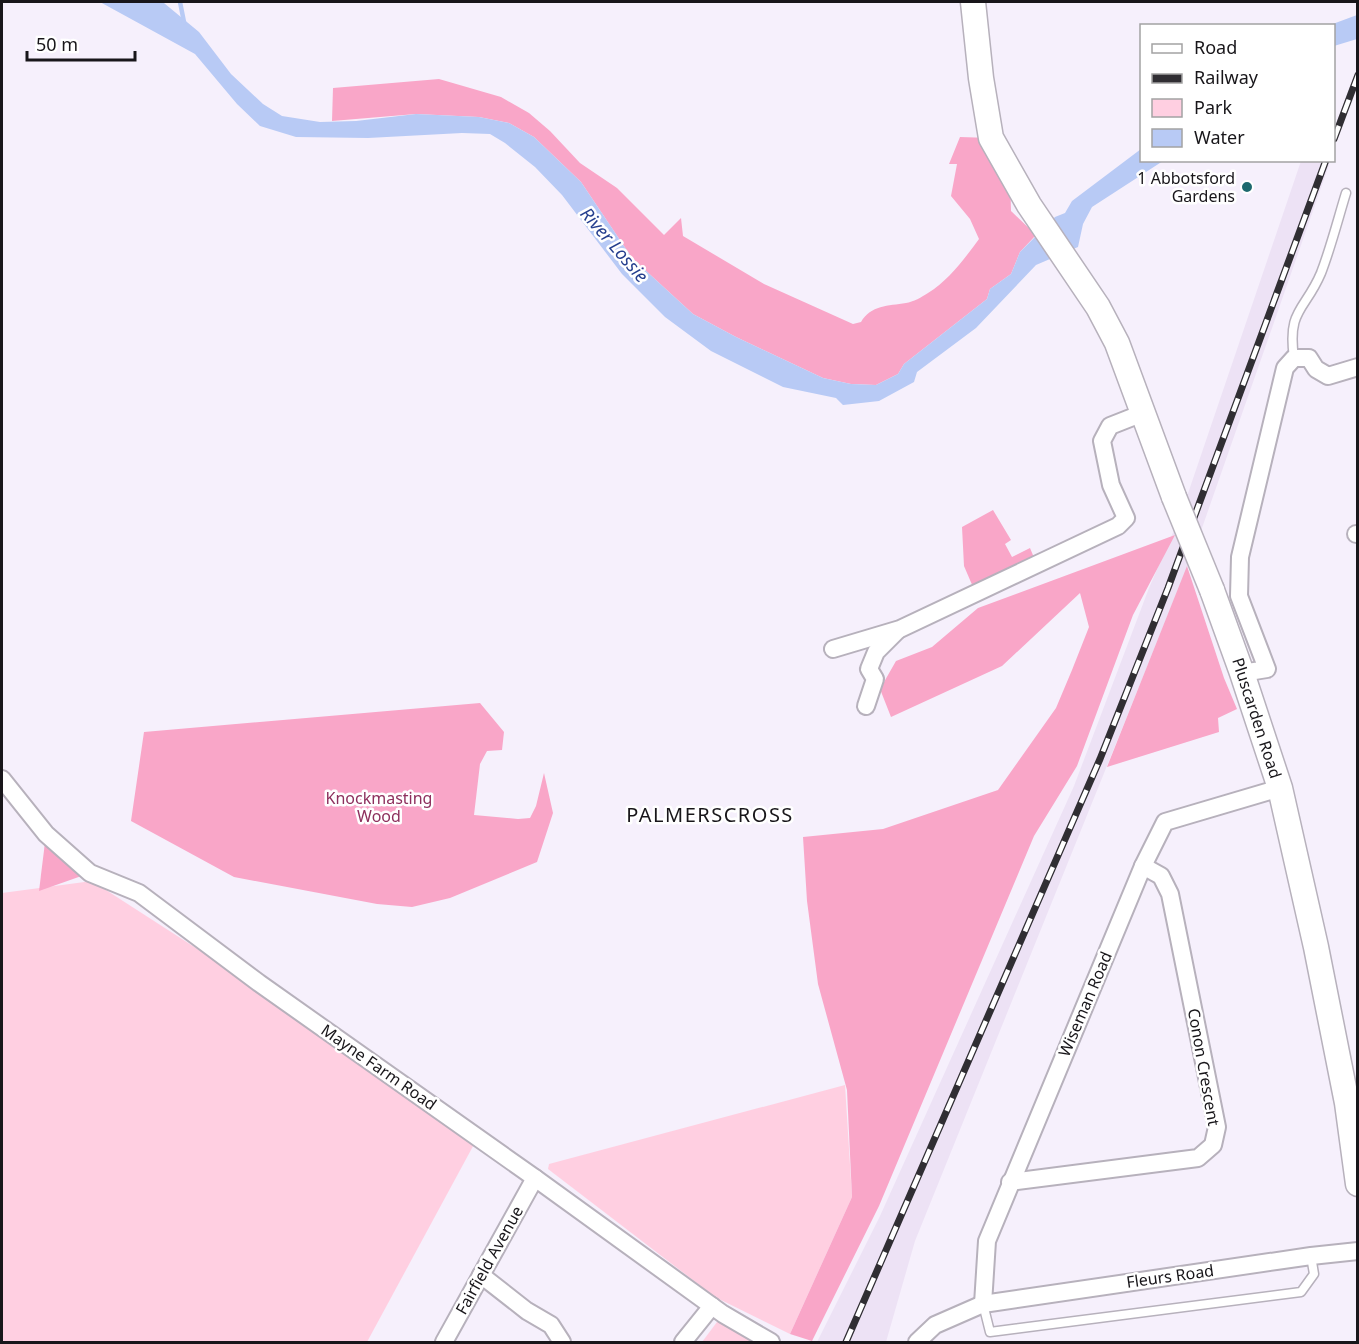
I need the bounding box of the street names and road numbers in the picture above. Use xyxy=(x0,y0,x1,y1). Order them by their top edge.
street label: Pluscarden Road xyxy=(1227,655,1287,781)
street label: Wiseman Road xyxy=(1053,948,1117,1060)
street label: Conon Crescent xyxy=(1183,1007,1225,1128)
street label: Mayne Farm Road xyxy=(317,1019,441,1115)
street label: Fairfield Avenue xyxy=(450,1202,528,1318)
street label: Fleurs Road xyxy=(1125,1259,1215,1293)

